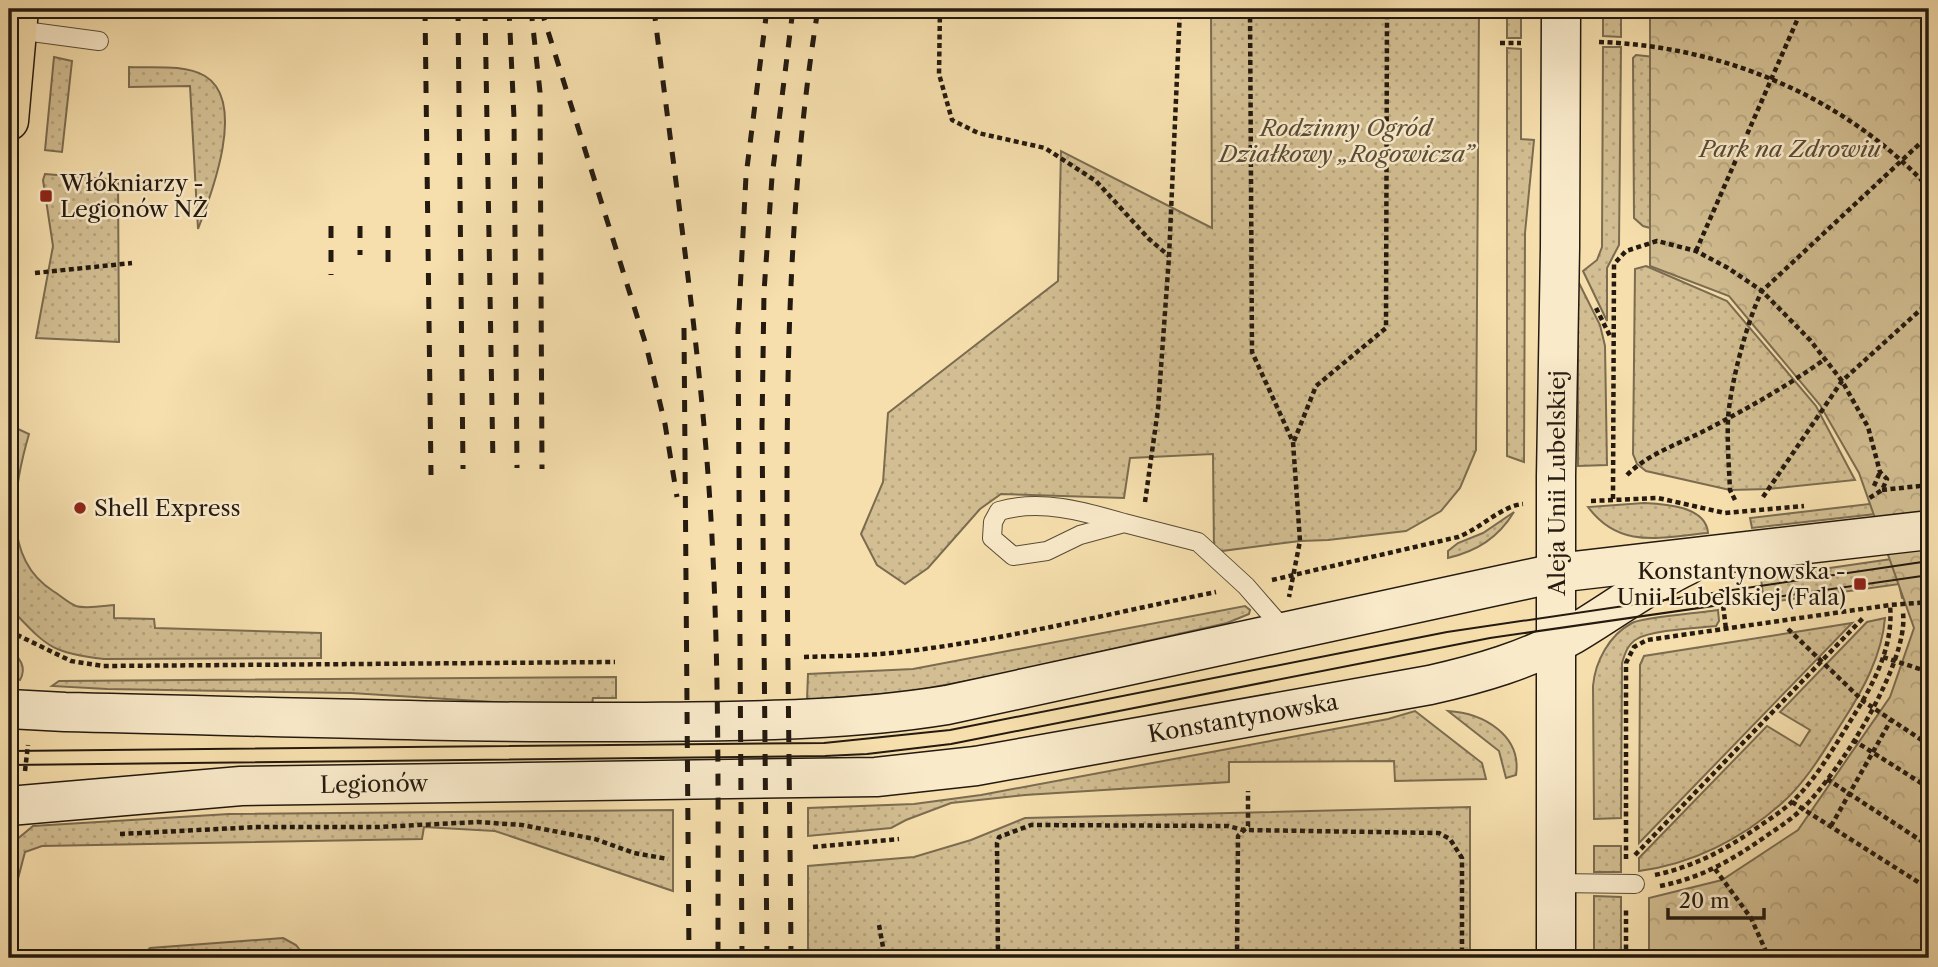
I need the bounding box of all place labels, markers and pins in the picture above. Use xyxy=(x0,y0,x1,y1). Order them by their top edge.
place label: Włókniarzy - Legionów NŻ xyxy=(59,169,208,223)
marker: Włókniarzy - Legionów NŻ xyxy=(38,188,54,204)
place label: Shell Express xyxy=(94,494,241,522)
marker: Shell Express xyxy=(72,500,88,516)
place label: Konstantynowska - Unii Lubelskiej (Fala) xyxy=(1617,557,1846,611)
marker: Konstantynowska - Unii Lubelskiej (Fala) xyxy=(1852,576,1868,592)

